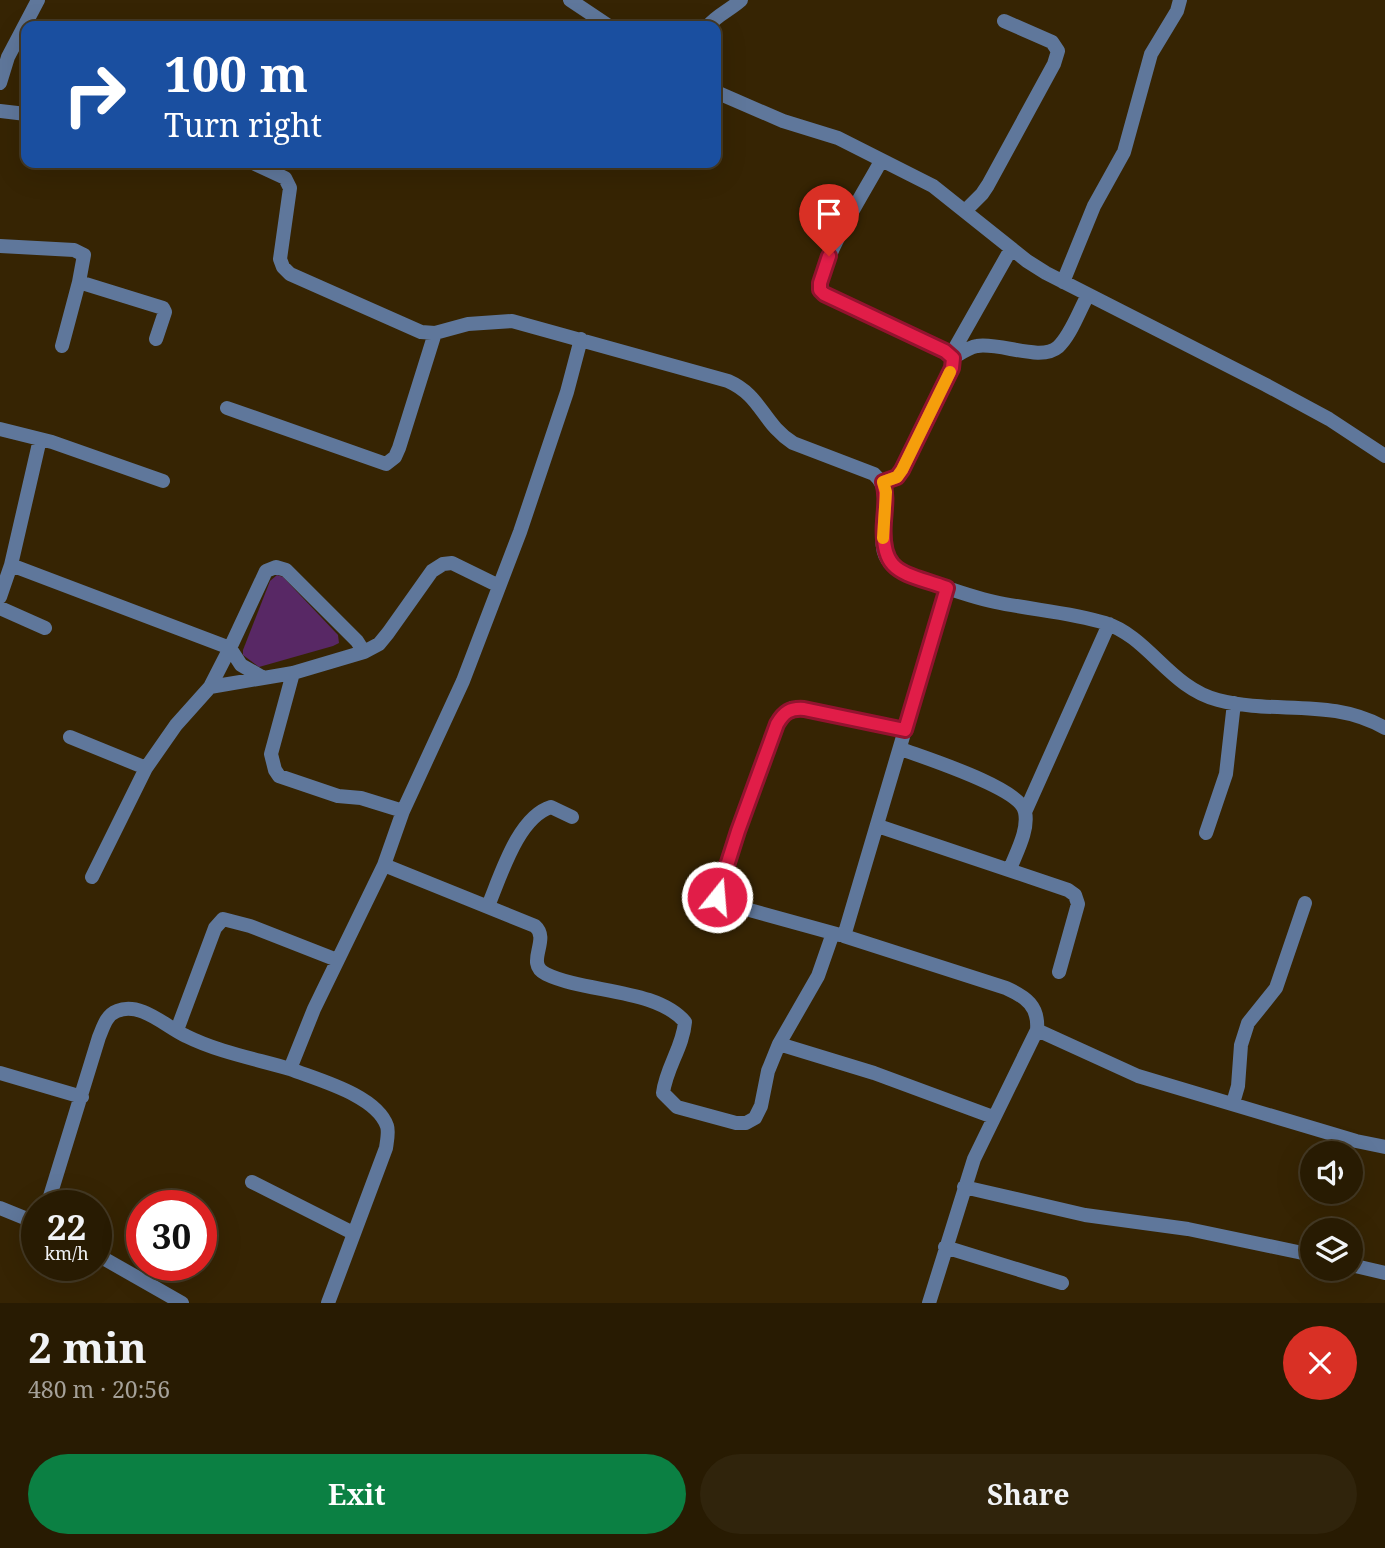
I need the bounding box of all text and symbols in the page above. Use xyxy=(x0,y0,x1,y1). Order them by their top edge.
text: 100 m xyxy=(164,40,308,106)
icon: right xyxy=(49,49,140,140)
text: Turn right xyxy=(164,103,322,146)
pin xyxy=(799,184,859,256)
icon: arrive xyxy=(810,195,848,233)
position arrow xyxy=(680,860,754,934)
map controls xyxy=(1300,1141,1363,1281)
button: sound xyxy=(1300,1141,1363,1204)
speed limit sign: 30 xyxy=(126,1190,217,1281)
text: 22 xyxy=(47,1203,86,1250)
button: layers xyxy=(1300,1218,1363,1281)
text: km/h xyxy=(44,1241,89,1265)
text: 2 min xyxy=(28,1318,147,1375)
button: close xyxy=(1283,1326,1357,1400)
text: 480 m · 20:56 xyxy=(28,1373,170,1405)
button: Exit xyxy=(28,1454,686,1534)
button: Share xyxy=(700,1454,1357,1534)

